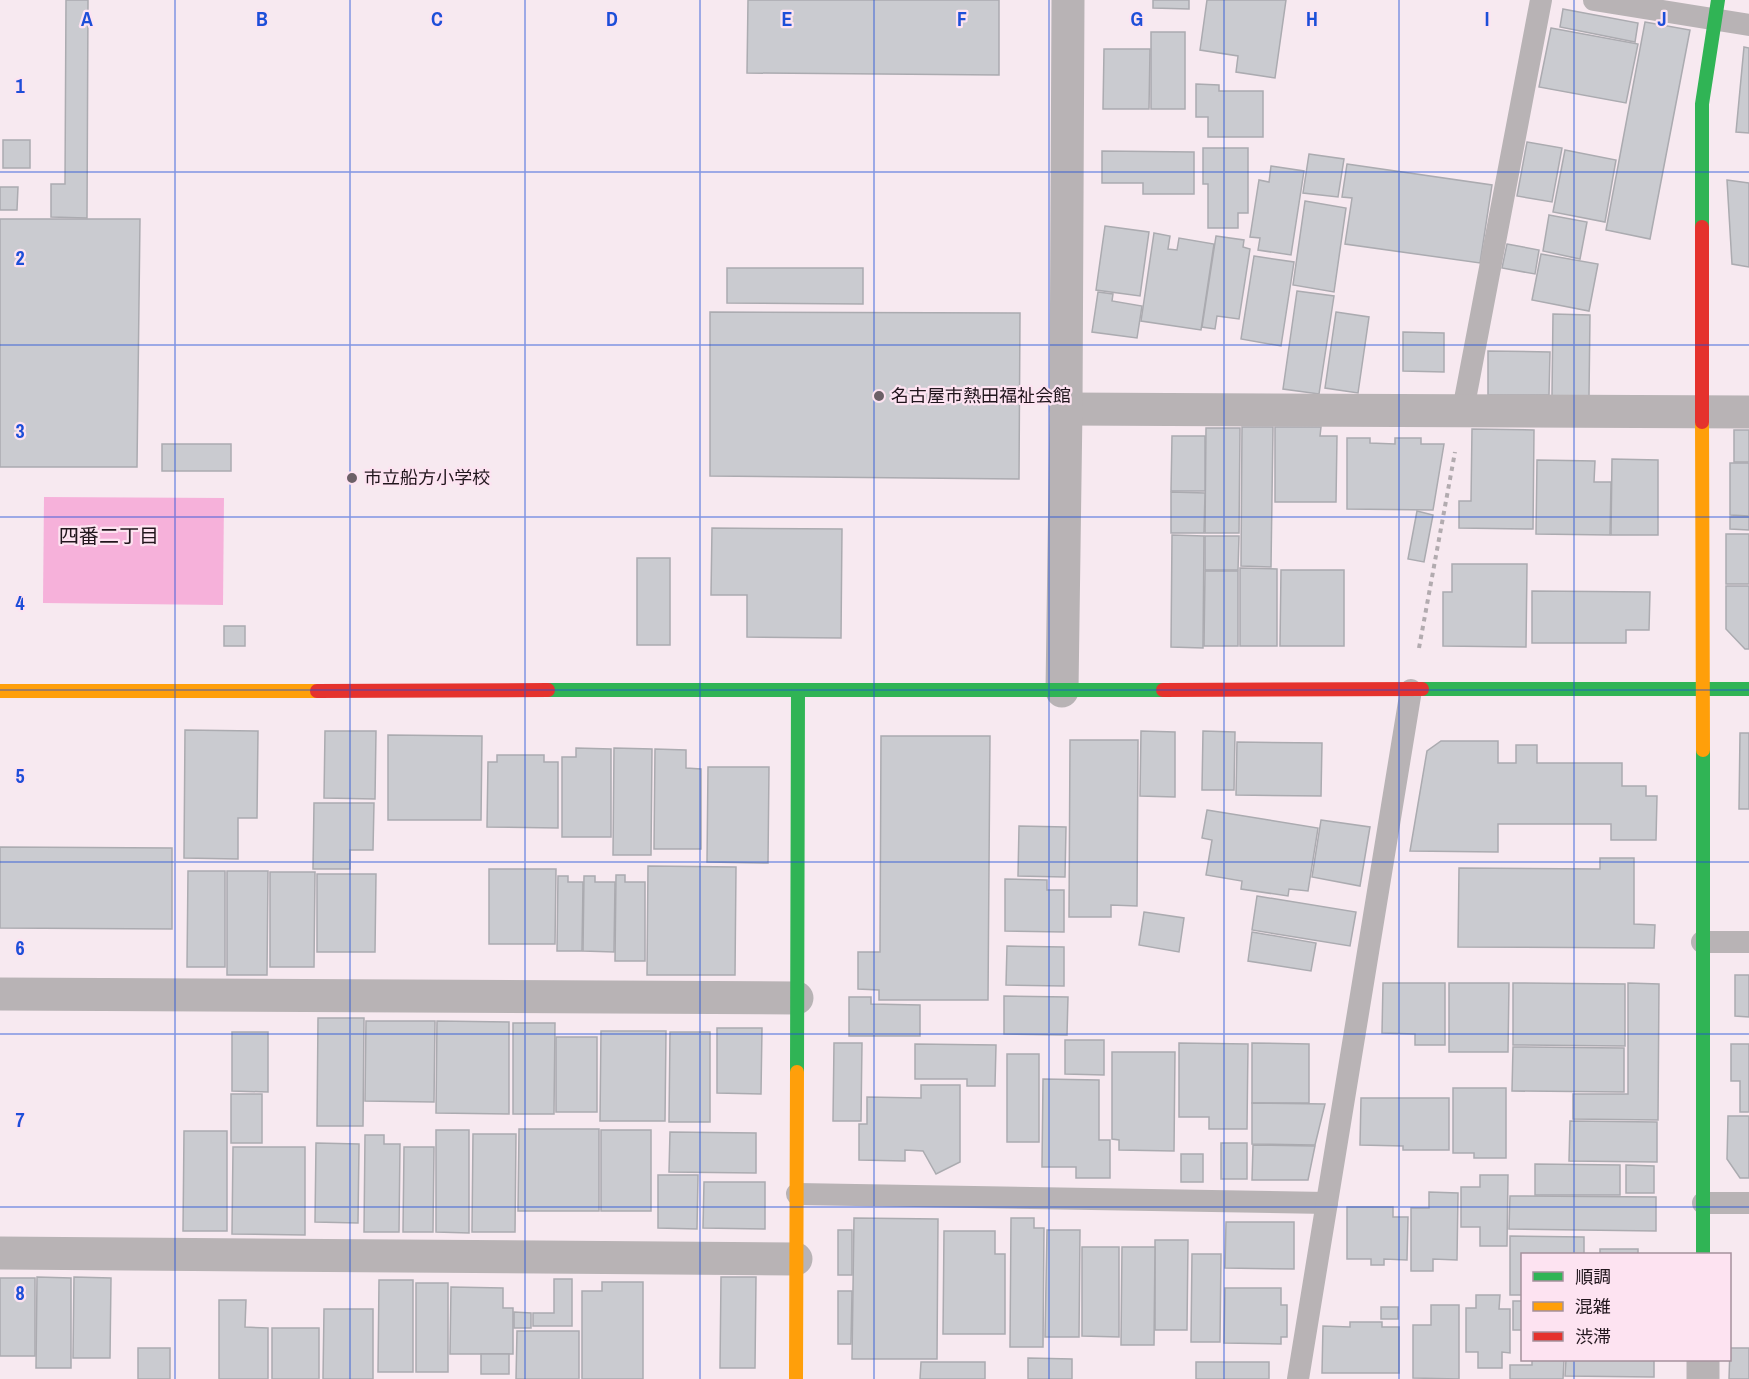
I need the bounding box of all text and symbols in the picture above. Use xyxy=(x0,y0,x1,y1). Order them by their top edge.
text: A xyxy=(81,5,93,32)
text: B xyxy=(256,5,268,32)
text: C xyxy=(431,5,443,32)
text: D xyxy=(606,5,618,32)
text: E xyxy=(782,5,793,32)
text: F xyxy=(957,5,967,32)
text: G xyxy=(1131,5,1143,32)
text: H xyxy=(1306,5,1318,32)
text: I xyxy=(1485,5,1489,32)
text: J xyxy=(1657,5,1667,32)
text: 1 xyxy=(15,72,25,99)
text: 2 xyxy=(15,244,25,271)
place label: 名古屋市熱田福祉会館 xyxy=(891,383,1071,408)
marker: 名古屋市熱田福祉会館 xyxy=(872,389,886,403)
text: 3 xyxy=(15,417,25,444)
place label: 市立船方小学校 xyxy=(364,465,490,490)
marker: 市立船方小学校 xyxy=(345,471,359,485)
district label: 四番二丁目 xyxy=(59,522,159,549)
text: 4 xyxy=(15,589,25,616)
text: 5 xyxy=(15,762,25,789)
text: 6 xyxy=(15,934,25,961)
text: 7 xyxy=(15,1106,25,1133)
legend xyxy=(1521,1253,1731,1361)
text: 順調 xyxy=(1575,1264,1611,1289)
text: 8 xyxy=(15,1279,25,1306)
text: 混雑 xyxy=(1575,1294,1611,1319)
text: 渋滞 xyxy=(1575,1324,1611,1349)

